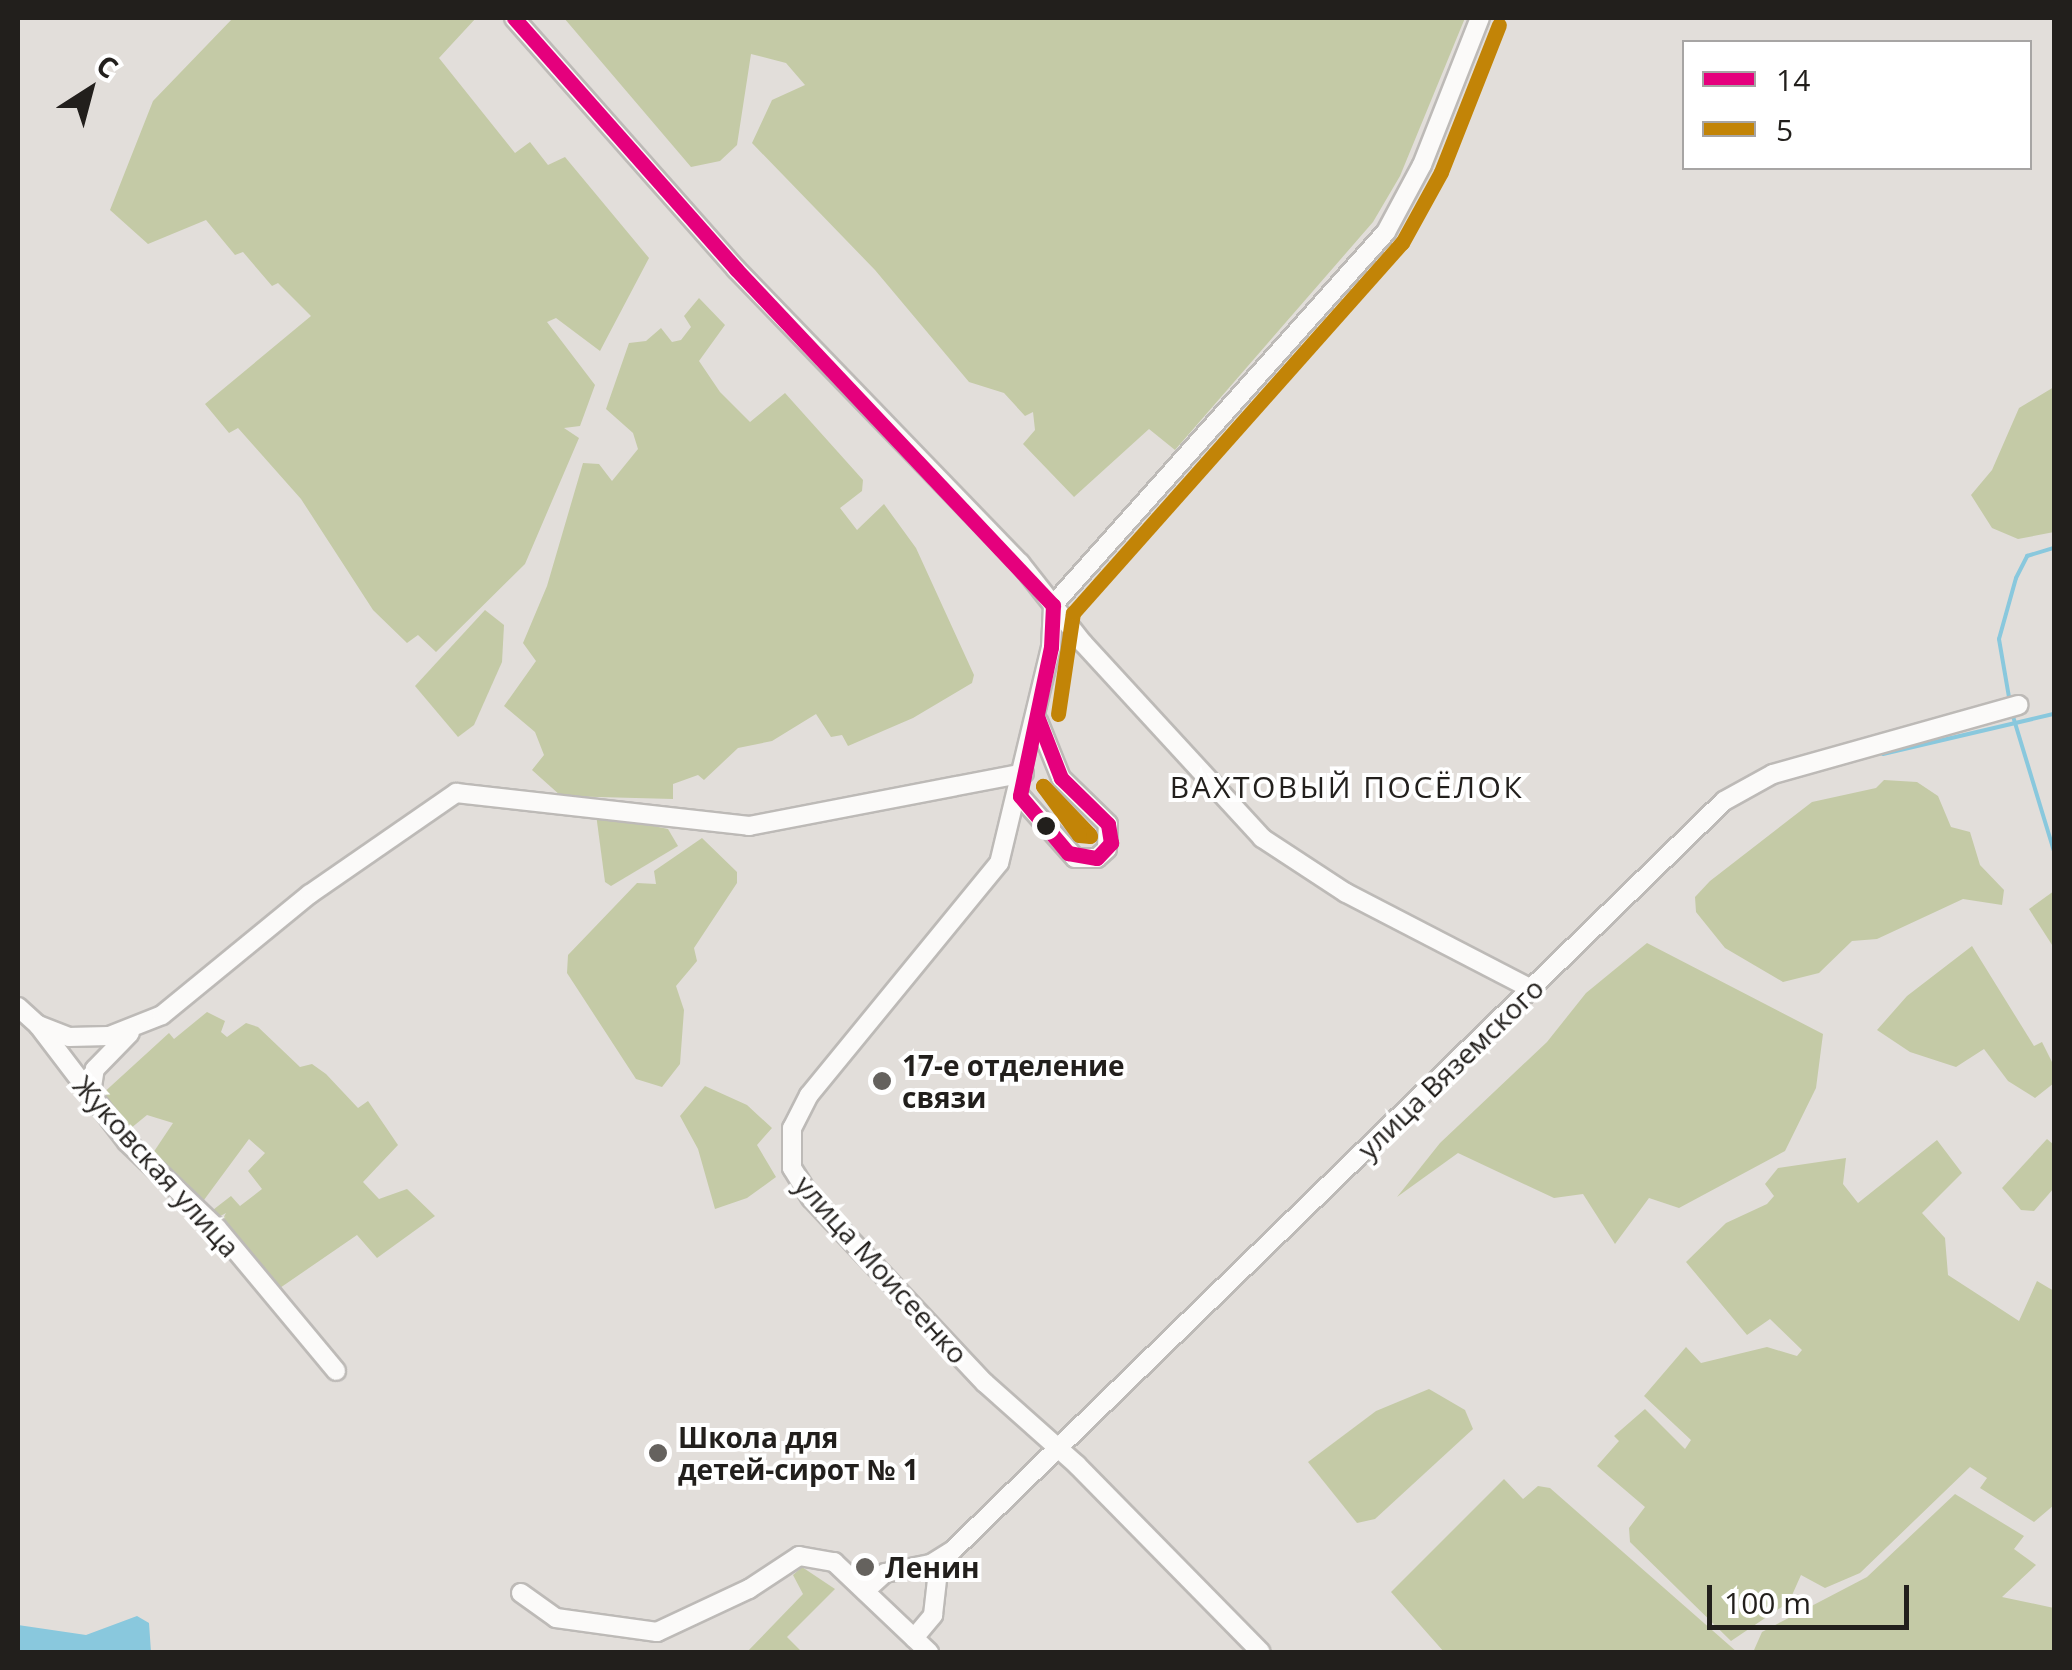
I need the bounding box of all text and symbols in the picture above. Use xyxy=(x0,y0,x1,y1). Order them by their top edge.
north arrow xyxy=(40,40,140,140)
legend xyxy=(1682,40,2032,170)
text: С xyxy=(89,45,126,86)
text: 14 xyxy=(1776,59,1810,100)
text: 5 xyxy=(1776,109,1793,150)
district label: ВАХТОВЫЙ ПОСЁЛОК xyxy=(1170,769,1524,805)
unlabelled marker xyxy=(1036,816,1056,836)
street label: улица Вяземского xyxy=(1350,971,1550,1165)
place label: 17-е отделение связи xyxy=(902,1048,1125,1114)
street label: Жуковская улица xyxy=(67,1069,247,1263)
marker: 17-е отделение связи xyxy=(871,1070,893,1092)
street label: улица Моисеенко xyxy=(789,1168,975,1370)
place label: Школа для детей-сирот № 1 xyxy=(678,1420,919,1486)
marker: Школа для детей-сирот № 1 xyxy=(647,1442,669,1464)
place label: Ленин xyxy=(885,1550,980,1584)
marker: Ленин xyxy=(854,1556,876,1578)
scale bar xyxy=(1712,1565,1914,1627)
text: 100 m xyxy=(1724,1582,1811,1623)

